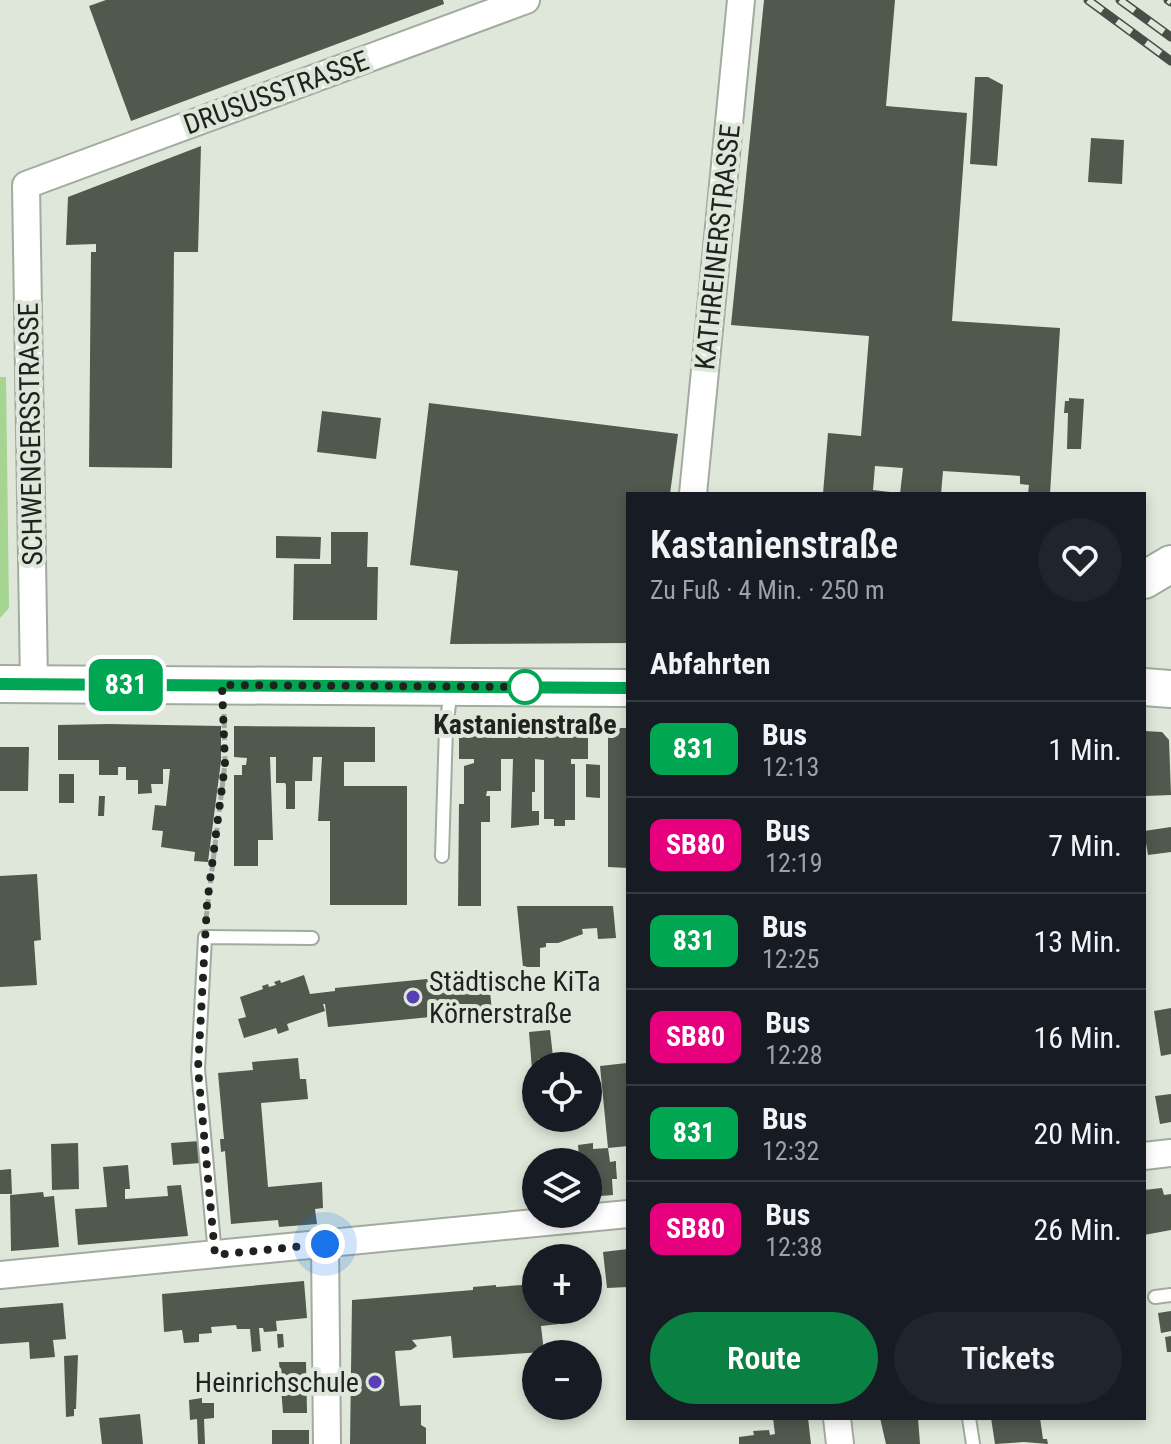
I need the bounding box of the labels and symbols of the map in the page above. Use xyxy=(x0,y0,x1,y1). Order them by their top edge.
street label: DRUSUSSTRASSE xyxy=(179,44,373,141)
street label: KATHREINERSTRASSE xyxy=(688,123,747,371)
street label: SCHWENGERSSTRASSE xyxy=(12,302,49,566)
line badge: 831 xyxy=(80,659,172,711)
marker: Kastanienstraße xyxy=(508,670,542,704)
place label: Kastanienstraße xyxy=(433,708,617,741)
place label: Städtische KiTa Körnerstraße xyxy=(429,965,601,1030)
marker: Städtische KiTa Körnerstraße xyxy=(404,988,422,1006)
your location xyxy=(305,1224,345,1264)
place label: Heinrichschule xyxy=(195,1366,359,1399)
marker: Heinrichschule xyxy=(366,1373,384,1391)

